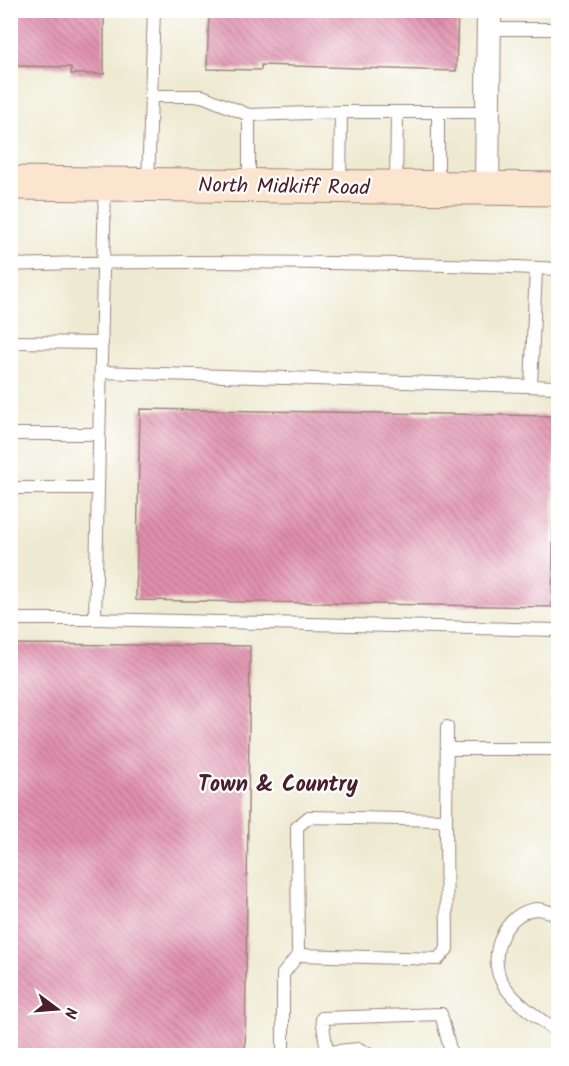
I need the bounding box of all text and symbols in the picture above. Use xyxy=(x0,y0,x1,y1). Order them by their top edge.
street label: North Midkiff Road xyxy=(198,170,371,206)
district label: Town & Country xyxy=(198,768,358,803)
north arrow xyxy=(27,979,87,1039)
text: N xyxy=(57,1004,83,1021)

